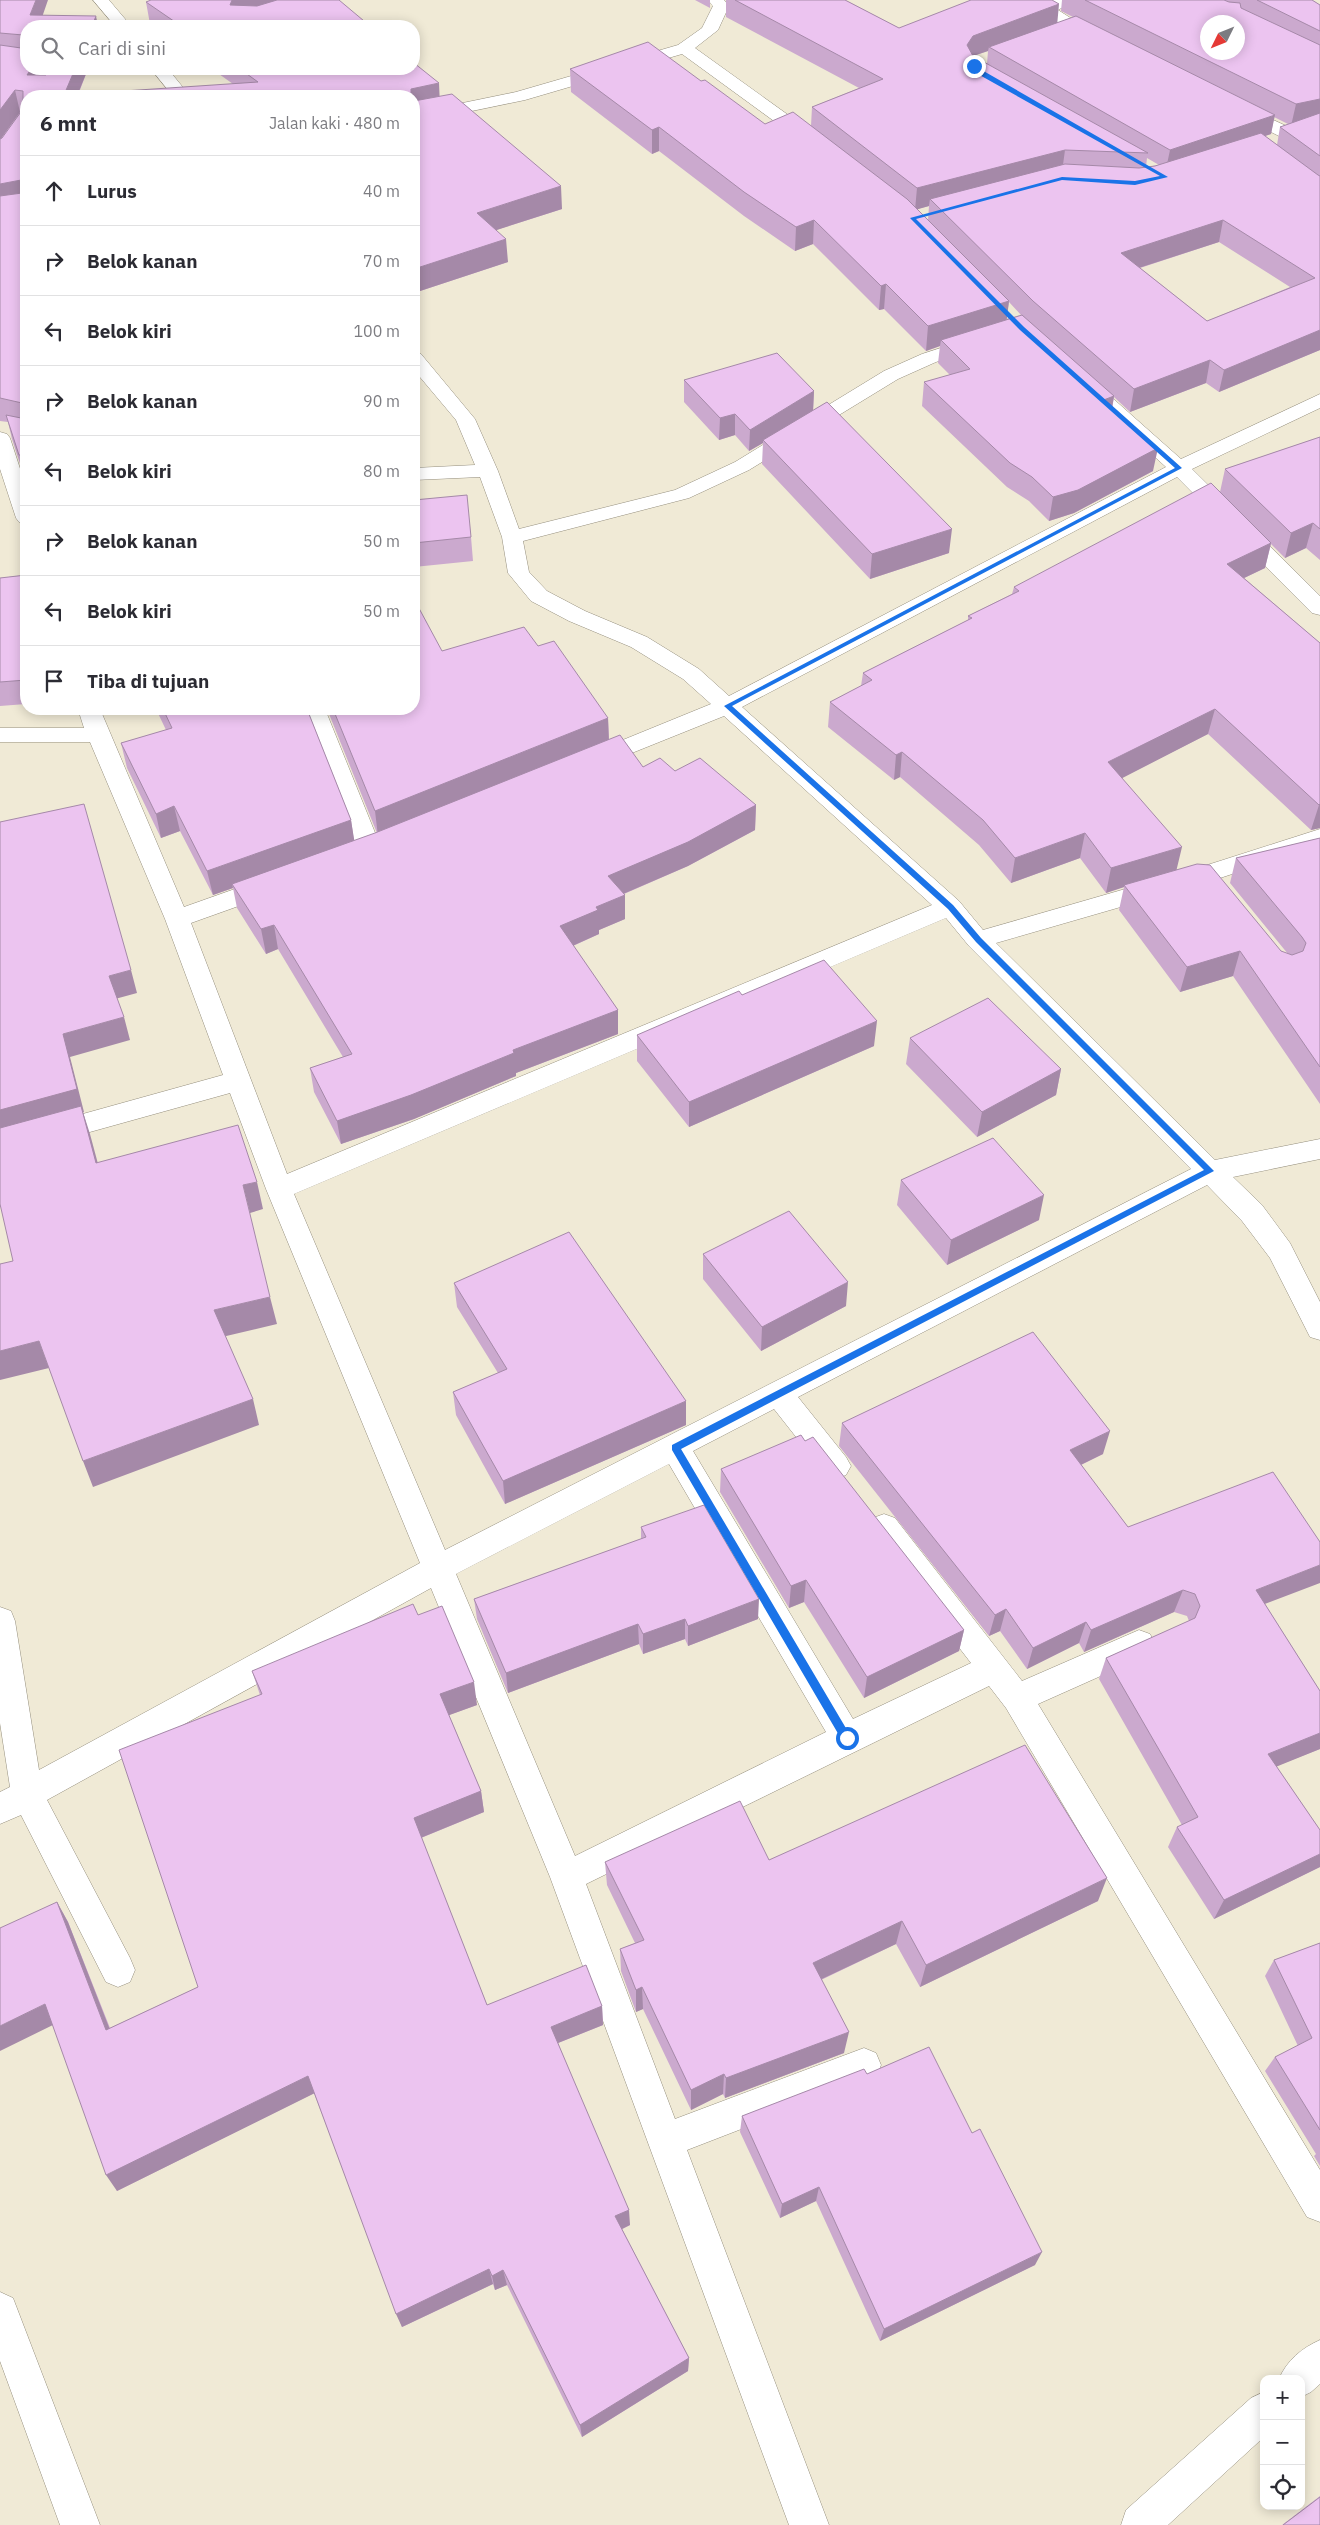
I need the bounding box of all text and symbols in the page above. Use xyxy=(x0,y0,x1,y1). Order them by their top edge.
north arrow xyxy=(1200,15,1245,60)
search box xyxy=(20,20,420,75)
icon: search xyxy=(38,34,66,62)
text: Cari di sini xyxy=(78,36,166,60)
route end xyxy=(963,55,986,78)
text: 6 mnt xyxy=(40,109,97,137)
text: Jalan kaki · 480 m xyxy=(269,113,400,133)
icon: ahead xyxy=(40,177,68,205)
text: Lurus xyxy=(87,179,137,203)
text: 40 m xyxy=(363,181,400,201)
icon: right xyxy=(40,247,68,275)
text: Belok kanan xyxy=(87,249,198,273)
text: 70 m xyxy=(363,251,400,271)
icon: left xyxy=(40,317,68,345)
text: Belok kiri xyxy=(87,319,172,343)
text: 100 m xyxy=(353,321,400,341)
icon: right xyxy=(40,387,68,415)
text: Belok kanan xyxy=(87,389,198,413)
text: 90 m xyxy=(363,391,400,411)
icon: left xyxy=(40,457,68,485)
text: Belok kiri xyxy=(87,459,172,483)
text: 80 m xyxy=(363,461,400,481)
icon: right xyxy=(40,527,68,555)
text: Belok kanan xyxy=(87,529,198,553)
text: 50 m xyxy=(363,531,400,551)
icon: left xyxy=(40,597,68,625)
text: Belok kiri xyxy=(87,599,172,623)
text: 50 m xyxy=(363,601,400,621)
icon: arrive xyxy=(40,667,68,695)
text: Tiba di tujuan xyxy=(87,669,209,693)
route start xyxy=(836,1727,859,1750)
map controls xyxy=(1260,2375,1305,2510)
button: + xyxy=(1260,2375,1305,2420)
button: − xyxy=(1260,2420,1305,2465)
button: locate xyxy=(1260,2465,1305,2510)

